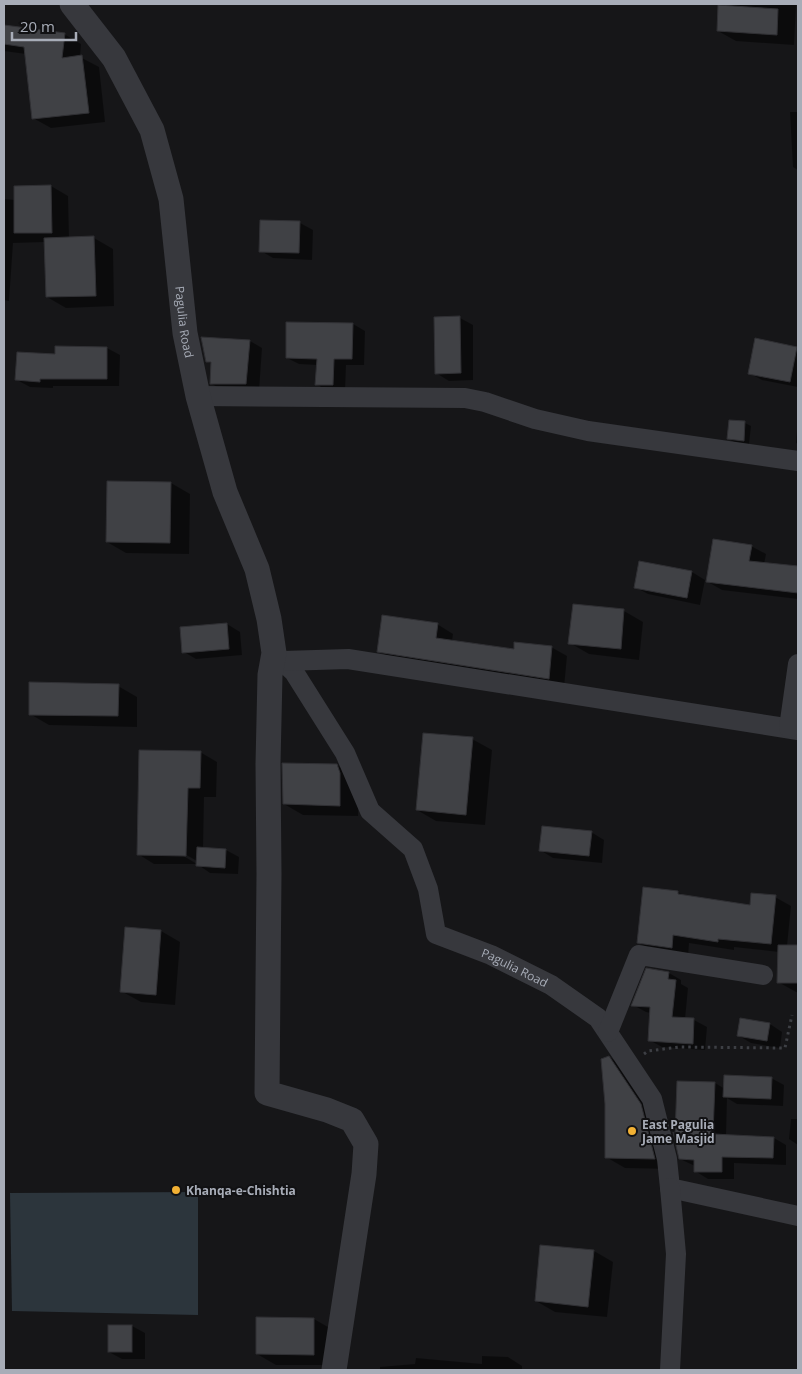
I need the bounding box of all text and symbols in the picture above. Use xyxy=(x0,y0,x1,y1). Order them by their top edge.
scale bar xyxy=(12,10,76,42)
text: 20 m xyxy=(20,16,55,36)
street label: Pagulia Road xyxy=(172,285,198,359)
street label: Pagulia Road xyxy=(479,944,551,991)
place label: East Pagulia Jame Masjid xyxy=(641,1116,715,1147)
marker: East Pagulia Jame Masjid xyxy=(626,1125,638,1137)
place label: Khanqa-e-Chishtia xyxy=(186,1182,296,1199)
marker: Khanqa-e-Chishtia xyxy=(170,1184,182,1196)

